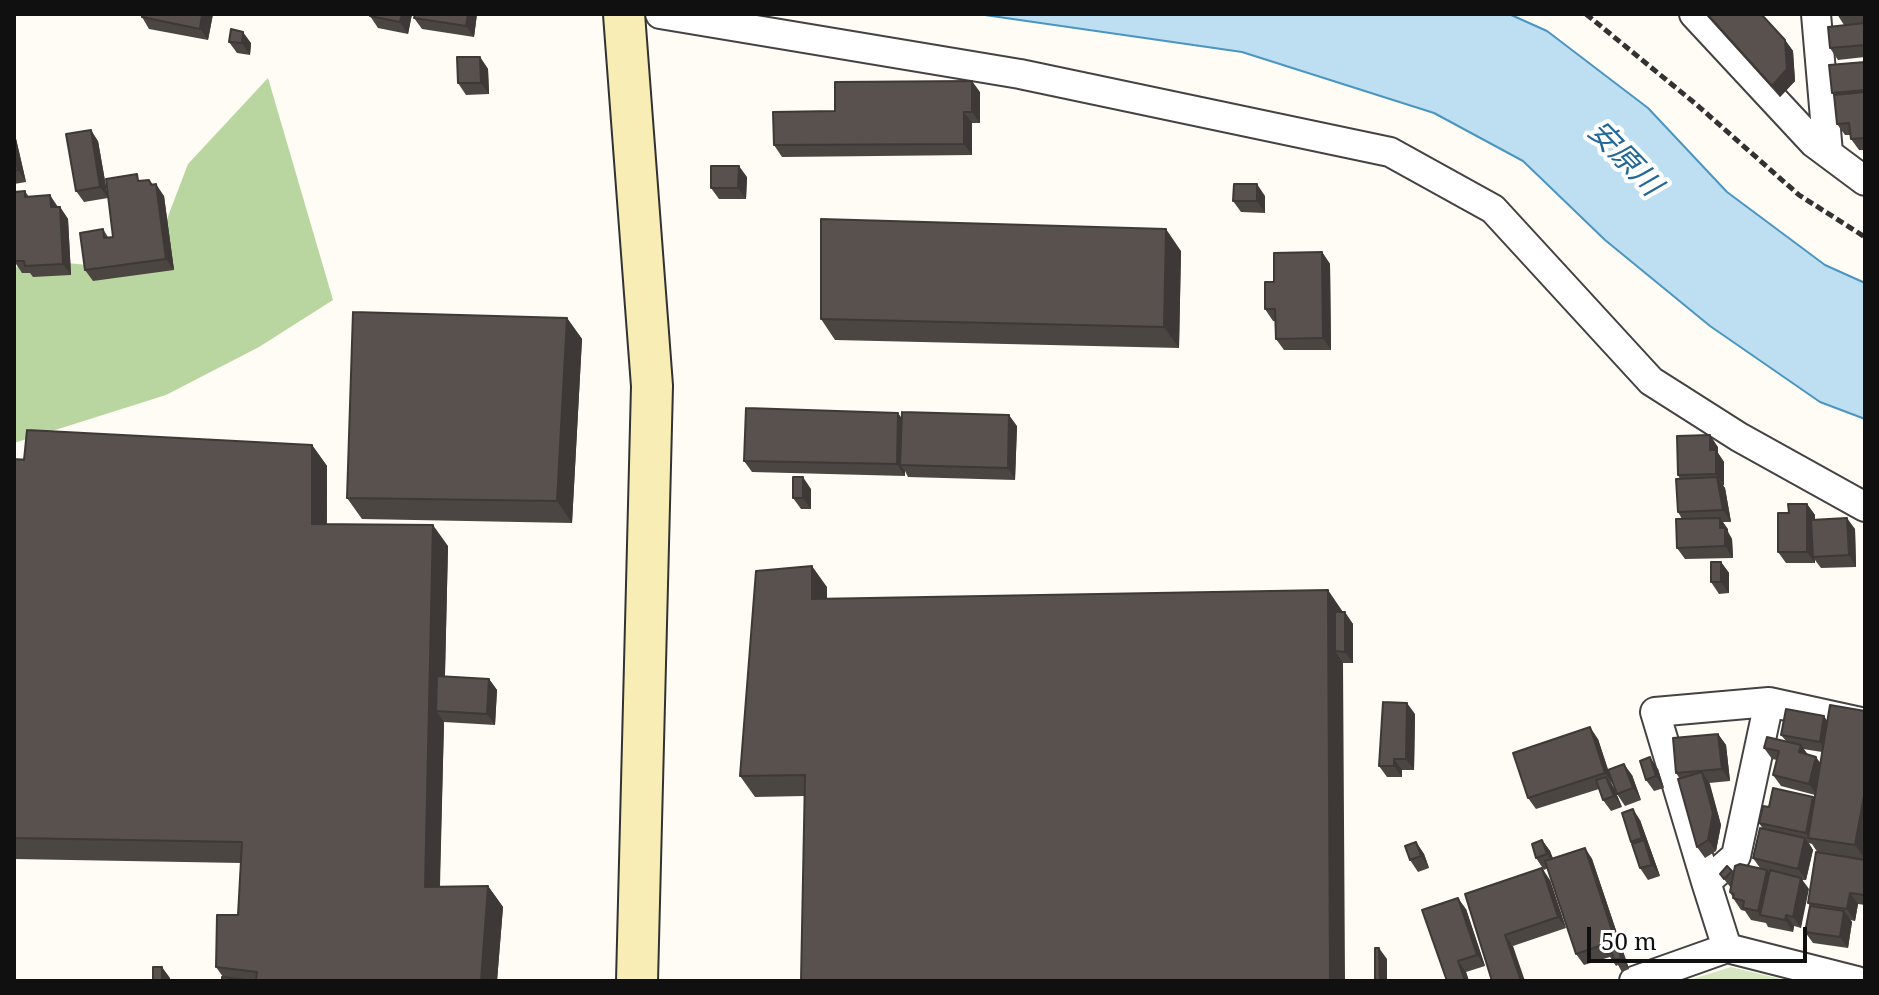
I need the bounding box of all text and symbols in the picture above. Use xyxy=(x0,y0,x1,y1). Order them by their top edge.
water label: 安原川 xyxy=(1580,114,1668,204)
scale bar xyxy=(1591,911,1811,961)
text: 50 m xyxy=(1601,924,1657,957)

